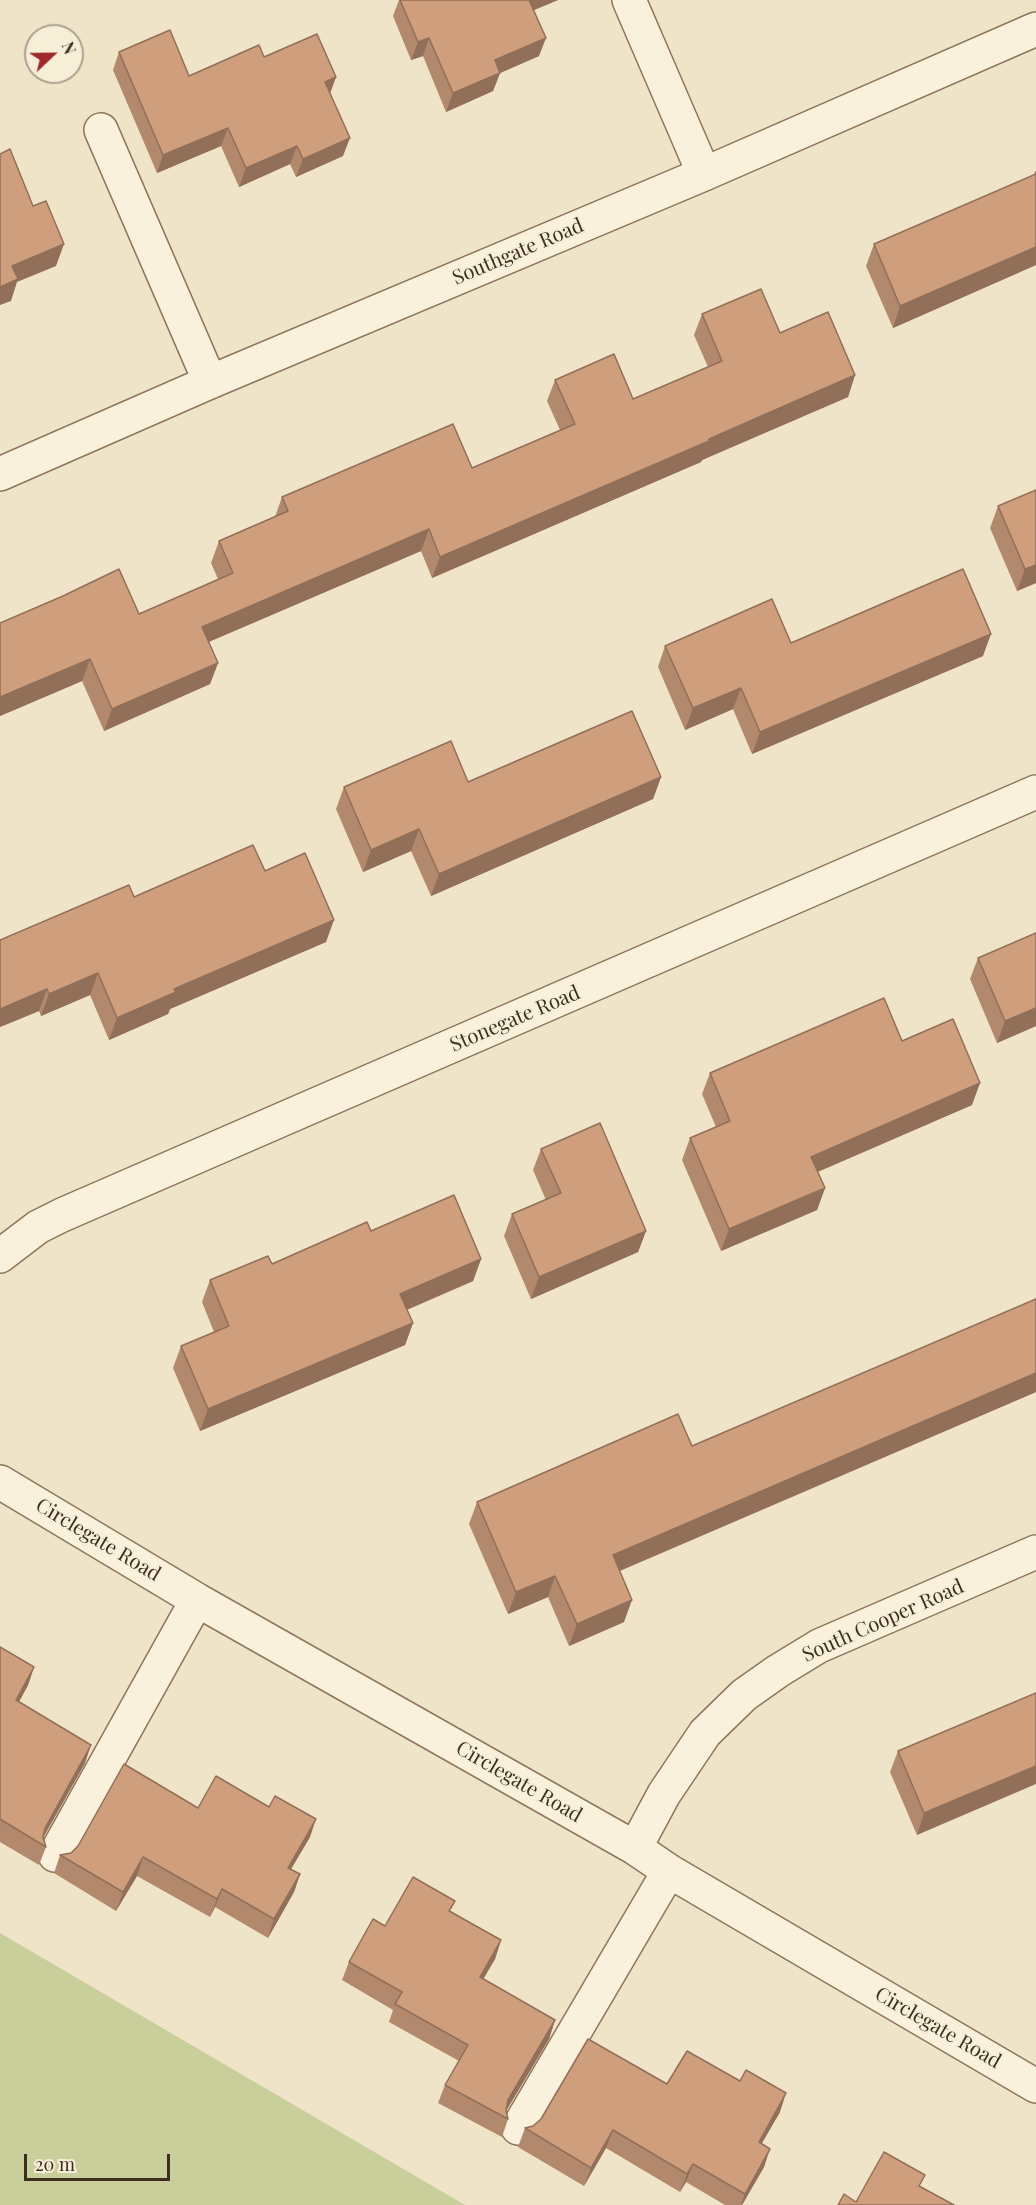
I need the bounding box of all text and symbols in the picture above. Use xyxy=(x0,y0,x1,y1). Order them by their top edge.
north arrow xyxy=(24,24,84,84)
text: N xyxy=(57,39,81,57)
street label: Southgate Road xyxy=(449,214,587,290)
street label: Stonegate Road xyxy=(446,981,584,1057)
street label: Circlegate Road xyxy=(31,1493,165,1587)
street label: South Cooper Road xyxy=(799,1575,967,1667)
street label: Circlegate Road xyxy=(452,1736,586,1828)
street label: Circlegate Road xyxy=(871,1982,1005,2074)
scale bar xyxy=(27,2142,172,2180)
text: 20 m xyxy=(35,2152,75,2176)

